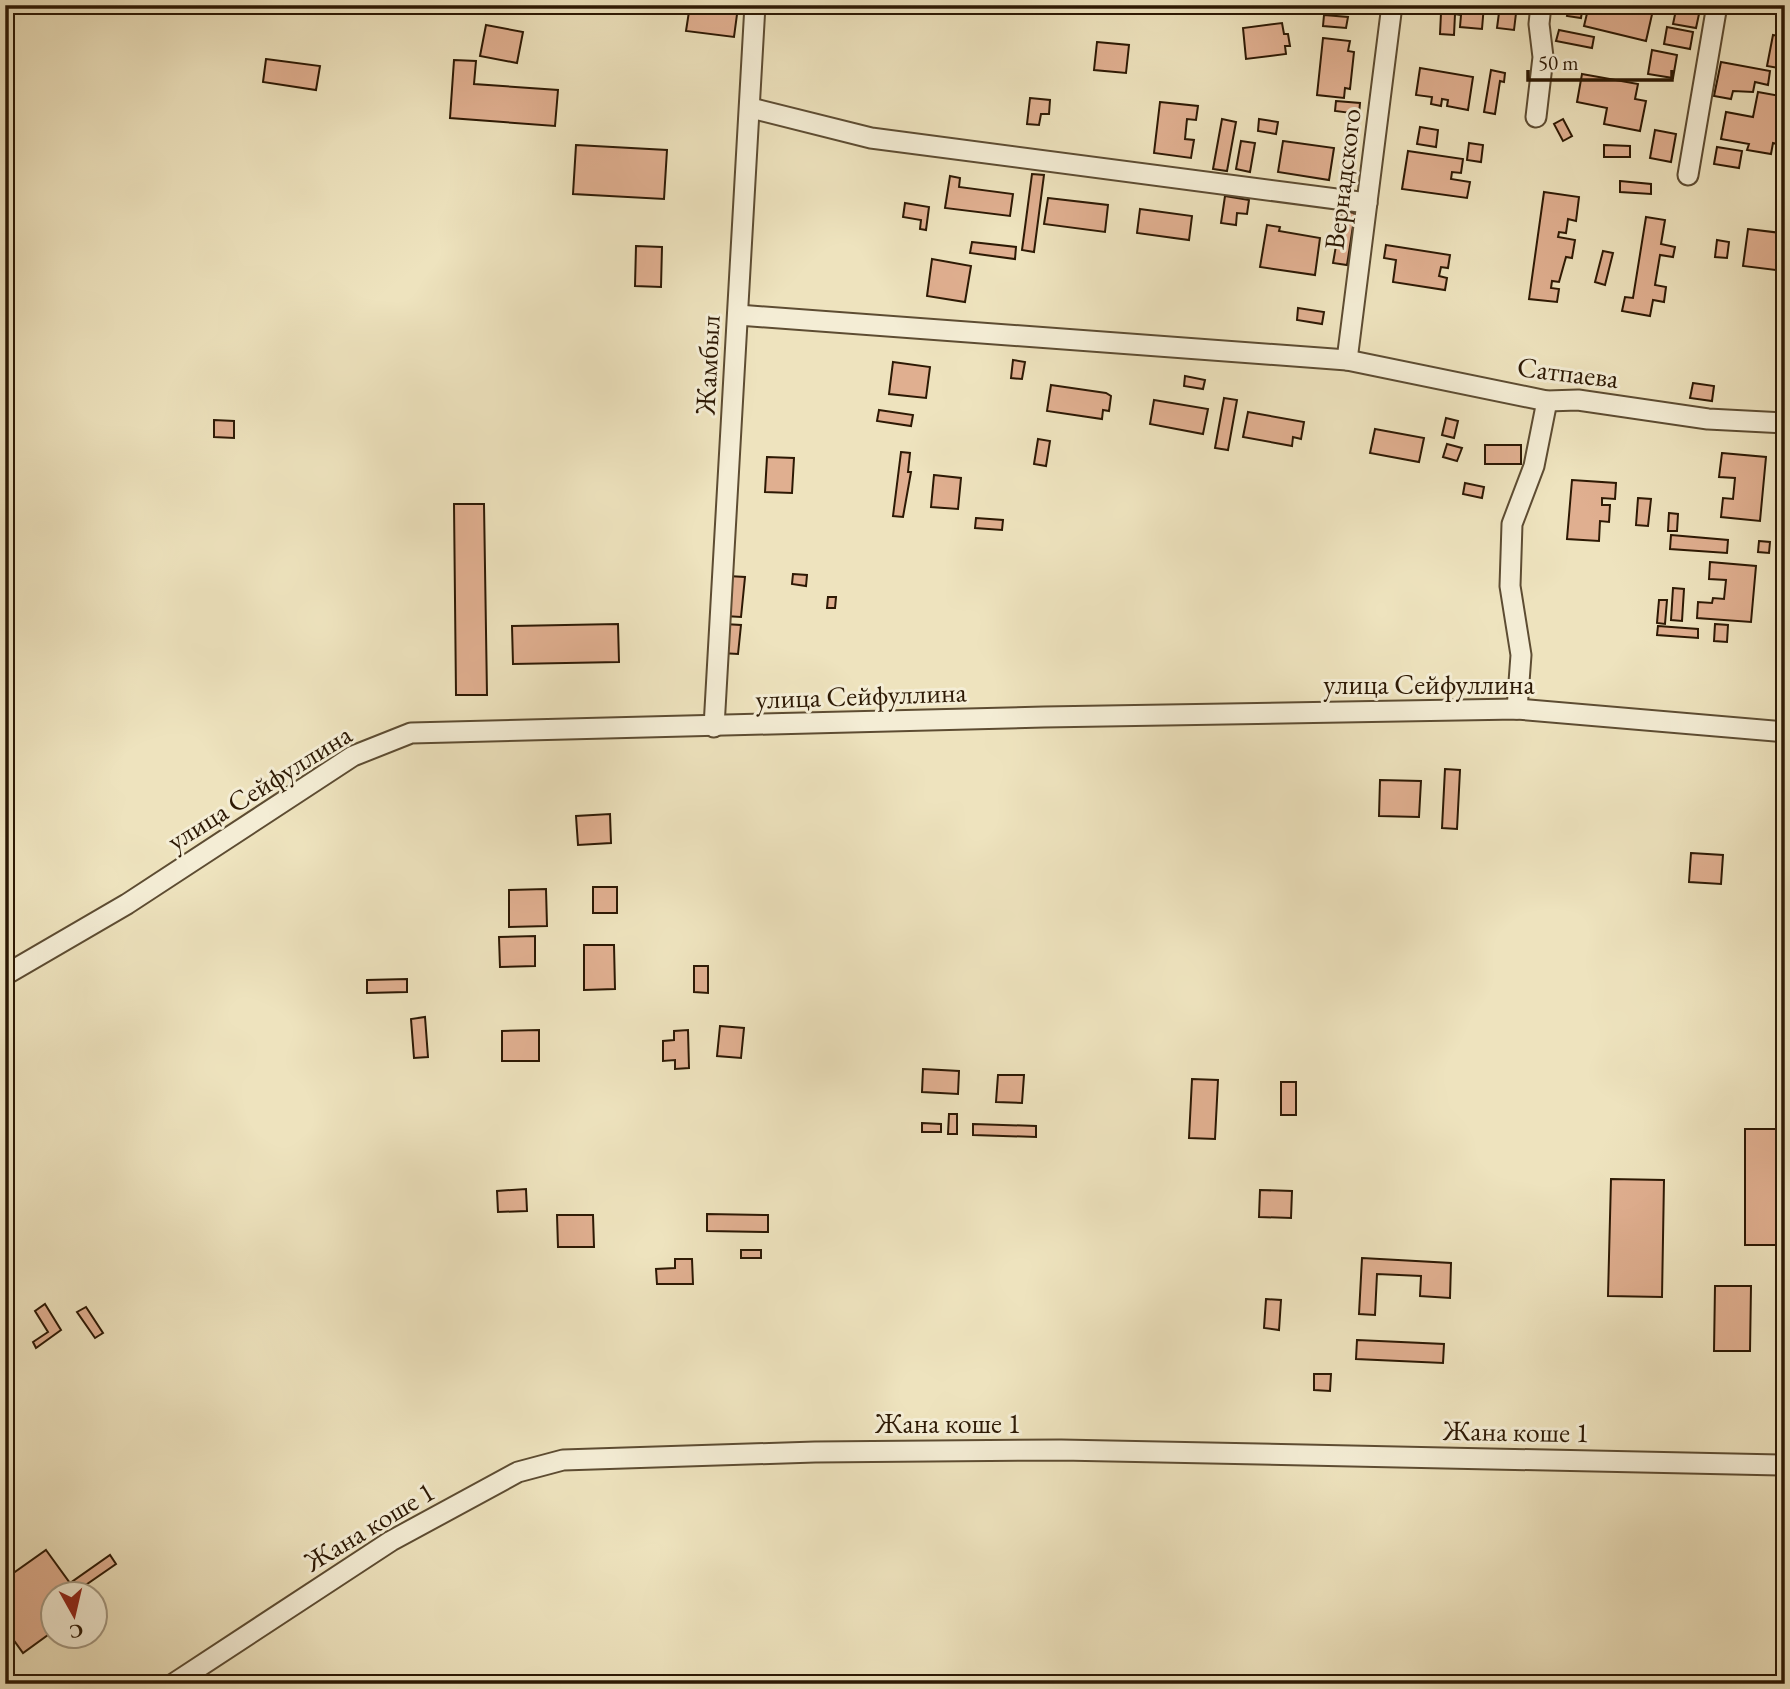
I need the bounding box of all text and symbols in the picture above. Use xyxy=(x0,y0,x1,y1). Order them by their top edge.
scale bar xyxy=(1528,38,1671,82)
text: 50 m xyxy=(1538,49,1579,76)
street label: Вернадского xyxy=(1315,106,1369,252)
street label: Жамбыл xyxy=(686,314,728,417)
street label: Сатпаева xyxy=(1515,348,1622,396)
street label: улица Сейфуллина xyxy=(1323,666,1535,702)
street label: улица Сейфуллина xyxy=(755,673,968,717)
street label: улица Сейфуллина xyxy=(160,715,359,858)
street label: Жана коше 1 xyxy=(874,1405,1021,1441)
street label: Жана коше 1 xyxy=(1442,1412,1589,1450)
street label: Жана коше 1 xyxy=(296,1473,441,1580)
north arrow xyxy=(38,1580,108,1650)
text: С xyxy=(68,1618,85,1645)

